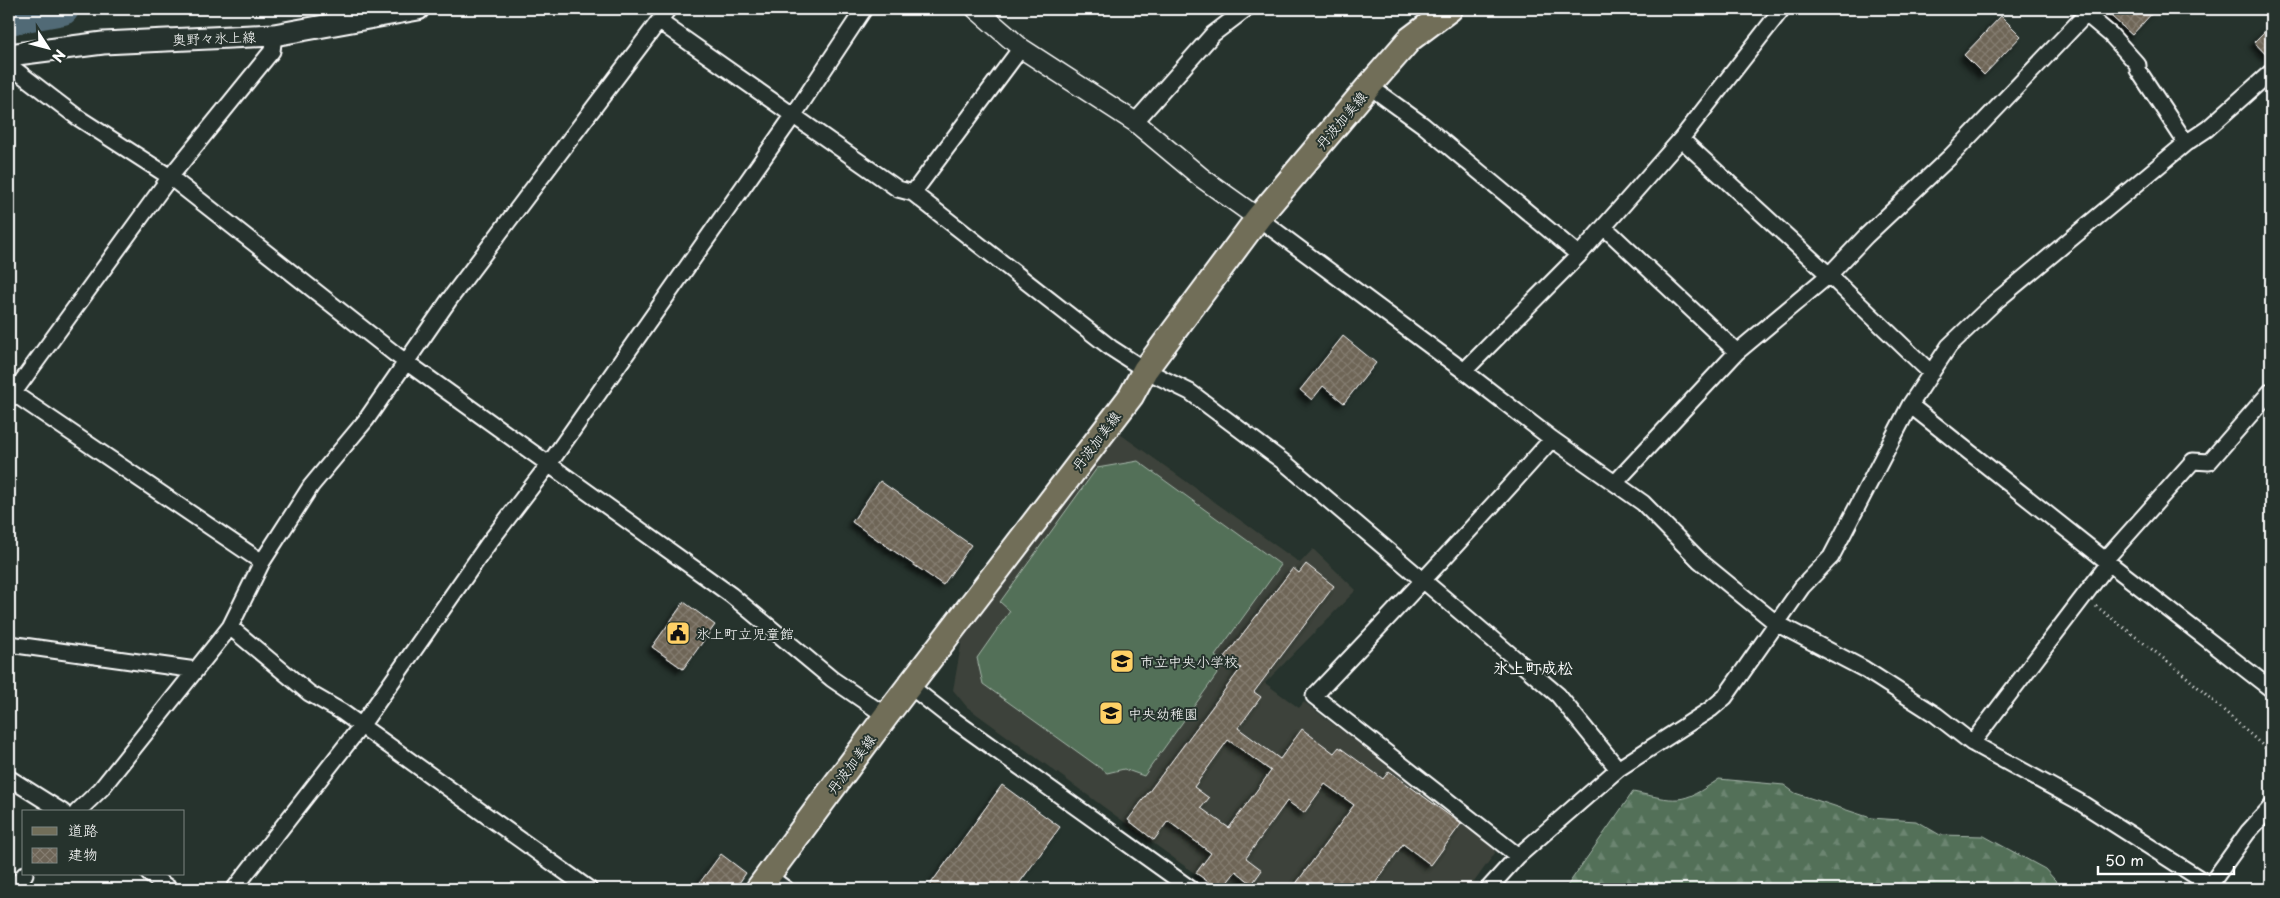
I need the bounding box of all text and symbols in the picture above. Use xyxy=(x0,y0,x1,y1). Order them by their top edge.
north arrow xyxy=(22,22,72,72)
street label: 奥野々氷上線 xyxy=(172,26,256,50)
text: N xyxy=(47,45,71,67)
street label: 丹波加美線 xyxy=(1310,86,1372,154)
street label: 丹波加美線 xyxy=(1067,407,1125,475)
public building icon: 氷上町立児童館 xyxy=(665,620,691,646)
place label: 氷上町立児童館 xyxy=(696,623,794,644)
school or university icon: 市立中央小学校 xyxy=(1109,648,1135,674)
place label: 市立中央小学校 xyxy=(1140,651,1238,672)
district label: 氷上町成松 xyxy=(1493,655,1573,679)
school or university icon: 中央幼稚園 xyxy=(1098,700,1124,726)
place label: 中央幼稚園 xyxy=(1128,703,1198,724)
street label: 丹波加美線 xyxy=(822,730,880,798)
legend xyxy=(22,810,185,876)
text: 道路 xyxy=(68,818,98,841)
text: 建物 xyxy=(68,842,98,865)
scale bar xyxy=(2098,843,2234,875)
text: 50 m xyxy=(2105,848,2144,871)

